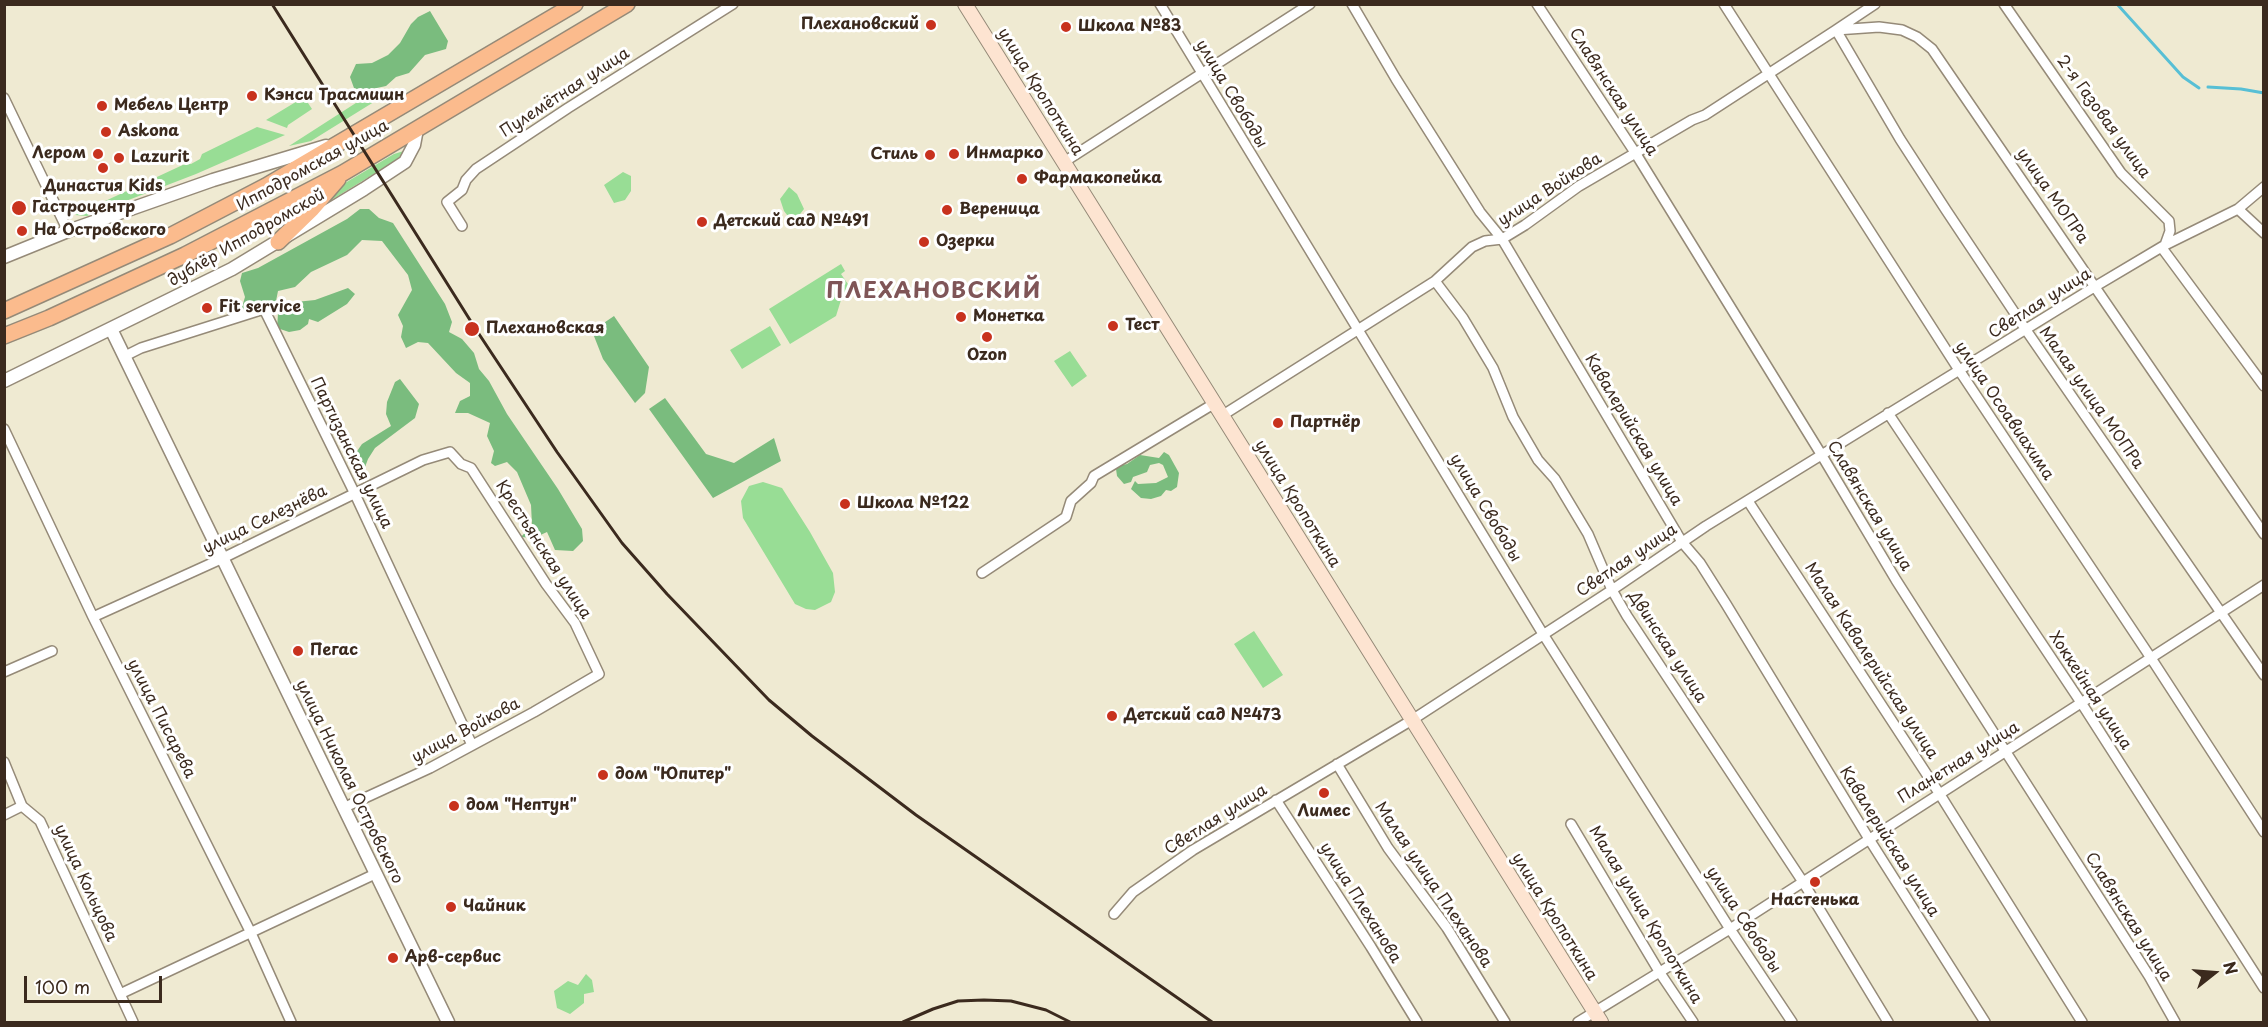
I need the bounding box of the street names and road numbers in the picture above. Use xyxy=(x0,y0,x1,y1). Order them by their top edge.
street label: улица Кропоткина xyxy=(993,25,1087,159)
street label: Славянская улица xyxy=(1565,25,1661,159)
street label: улица Свободы xyxy=(1191,36,1271,152)
street label: Пулемётная улица xyxy=(497,44,633,142)
street label: 2-я Газовая улица xyxy=(2052,52,2154,182)
street label: Ипподромская улица xyxy=(234,116,392,216)
street label: улица МОПРа xyxy=(2012,145,2092,247)
street label: улица Войкова xyxy=(1495,149,1605,231)
street label: дублёр Ипподромской xyxy=(165,185,329,291)
street label: Светлая улица xyxy=(1985,265,2095,343)
street label: Малая улица МОПРа xyxy=(2035,323,2147,473)
street label: улица Осоавиахима xyxy=(1950,338,2058,484)
street label: Кавалерийская улица xyxy=(1580,351,1686,509)
street label: Партизанская улица xyxy=(306,374,396,532)
street label: улица Кропоткина xyxy=(1250,437,1344,571)
street label: Славянская улица xyxy=(1823,437,1915,575)
street label: улица Свободы xyxy=(1445,450,1525,566)
street label: Крестьянская улица xyxy=(491,477,595,623)
street label: улица Селезнёва xyxy=(200,482,330,558)
street label: Светлая улица xyxy=(1573,520,1681,602)
street label: Малая Кавалерийская улица xyxy=(1800,559,1942,763)
street label: Двинская улица xyxy=(1624,588,1710,706)
street label: Хоккейная улица xyxy=(2045,628,2135,754)
street label: улица Писарева xyxy=(123,656,199,782)
street label: улица Николая Островского xyxy=(291,677,407,887)
street label: улица Войкова xyxy=(409,694,523,768)
street label: Планетная улица xyxy=(1895,718,2023,808)
street label: Кавалерийская улица xyxy=(1835,763,1943,921)
street label: Светлая улица xyxy=(1161,781,1271,859)
street label: Малая улица Плеханова xyxy=(1370,798,1496,972)
street label: улица Кольцова xyxy=(49,821,121,945)
street label: Малая улица Кропоткина xyxy=(1584,823,1706,1007)
street label: улица Плеханова xyxy=(1315,839,1405,967)
street label: Славянская улица xyxy=(2081,849,2175,985)
street label: улица Кропоткина xyxy=(1507,850,1601,984)
street label: улица Свободы xyxy=(1702,863,1784,977)

